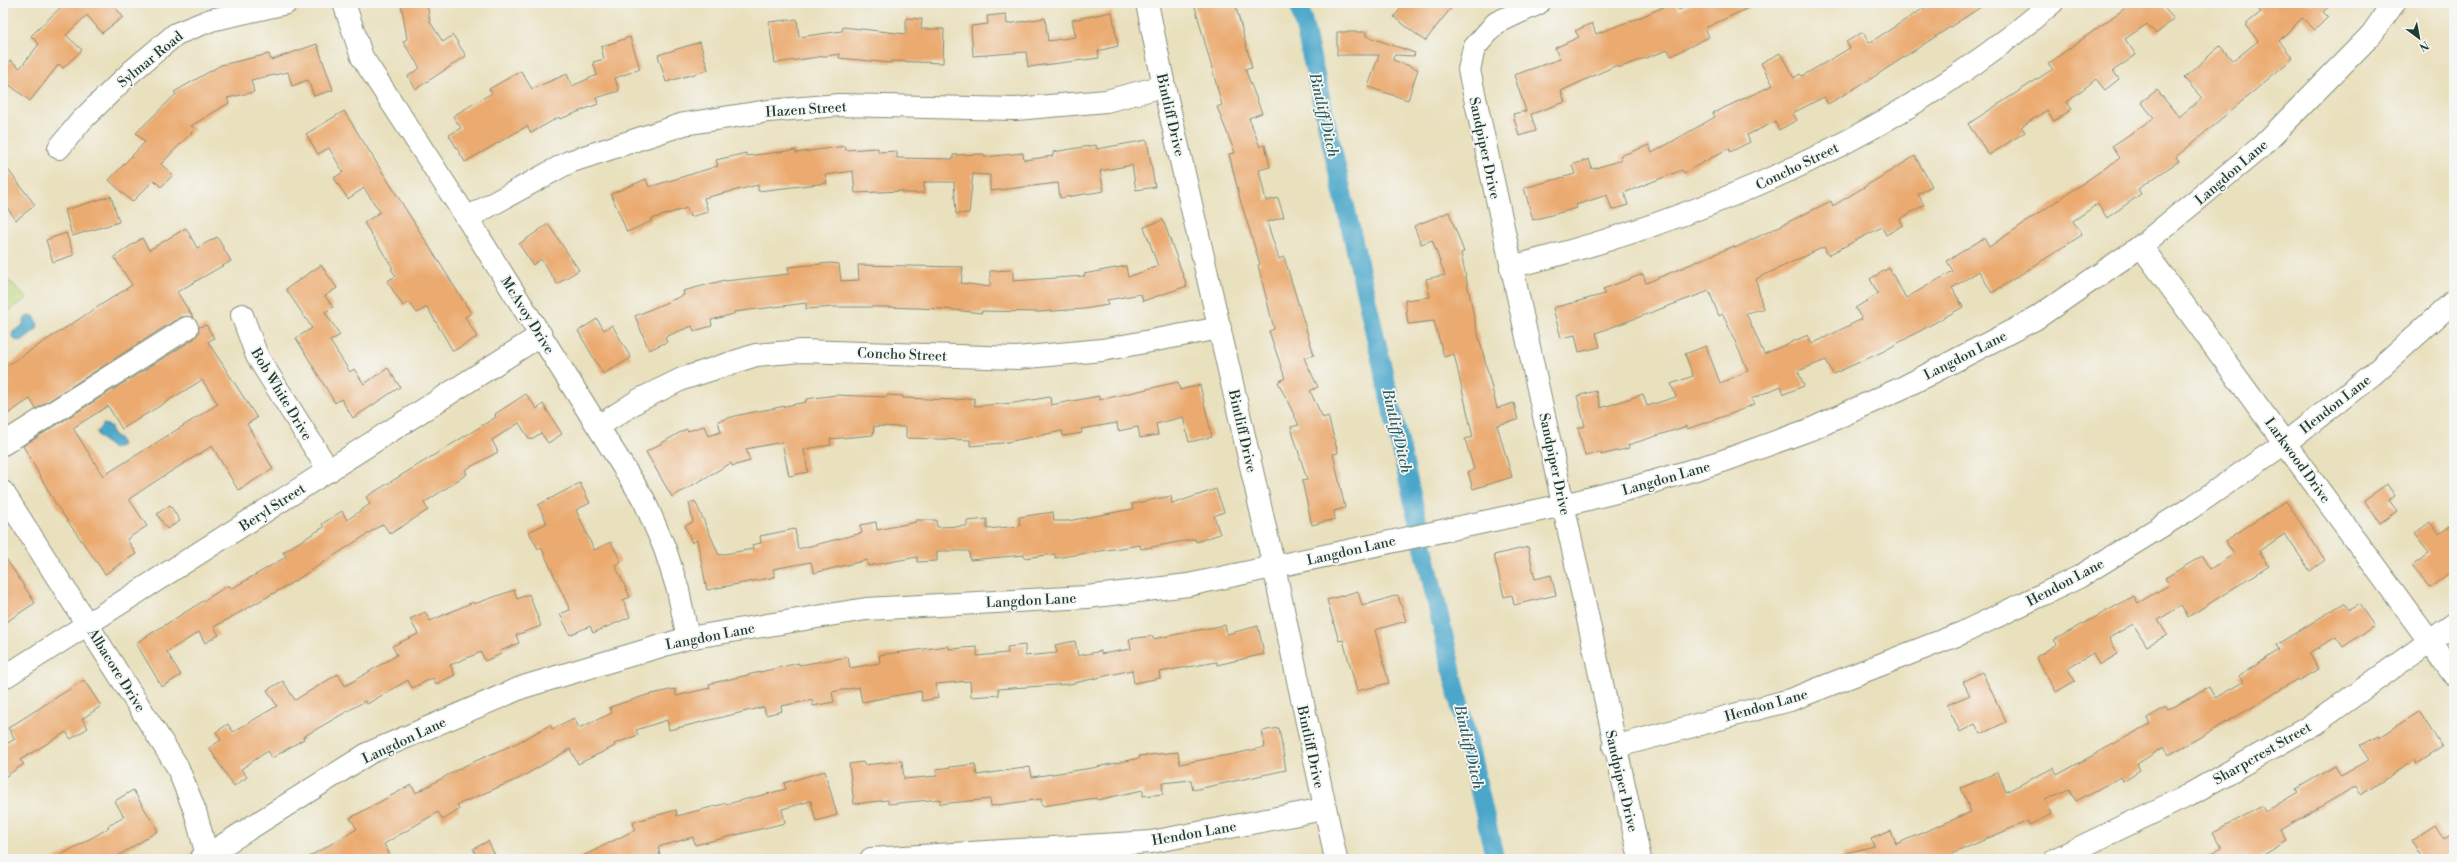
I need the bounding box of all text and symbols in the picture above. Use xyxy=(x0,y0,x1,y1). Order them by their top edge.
north arrow xyxy=(2399,18,2439,58)
street label: Sylmar Road xyxy=(114,28,187,92)
text: N xyxy=(2416,37,2431,54)
water label: Bintliff Ditch xyxy=(1304,70,1343,160)
street label: Bintliff Drive xyxy=(1152,71,1188,158)
street label: Sandpiper Drive xyxy=(1464,96,1504,201)
street label: Hazen Street xyxy=(765,98,847,122)
street label: Langdon Lane xyxy=(2192,136,2272,209)
street label: Concho Street xyxy=(1753,139,1842,195)
street label: McAvoy Drive xyxy=(496,273,558,358)
street label: Langdon Lane xyxy=(1921,327,2010,385)
street label: Bob White Drive xyxy=(246,344,316,444)
street label: Concho Street xyxy=(857,344,947,366)
street label: Hendon Lane xyxy=(2296,371,2375,438)
water label: Bintliff Ditch xyxy=(1377,386,1416,476)
street label: Bintliff Drive xyxy=(1224,387,1260,474)
street label: Sandpiper Drive xyxy=(1534,412,1574,517)
street label: Larkwood Drive xyxy=(2260,414,2334,507)
street label: Langdon Lane xyxy=(1620,458,1712,500)
street label: Beryl Street xyxy=(235,480,309,536)
street label: Langdon Lane xyxy=(1305,532,1397,570)
street label: Hendon Lane xyxy=(2024,555,2107,611)
street label: Langdon Lane xyxy=(985,590,1077,612)
street label: Langdon Lane xyxy=(664,619,756,654)
street label: Albacore Drive xyxy=(83,625,149,716)
street label: Hendon Lane xyxy=(1723,686,1810,726)
water label: Bintliff Ditch xyxy=(1449,702,1488,792)
street label: Bintliff Drive xyxy=(1292,703,1328,790)
street label: Langdon Lane xyxy=(359,714,449,768)
street label: Sharpcrest Street xyxy=(2210,719,2315,789)
street label: Sandpiper Drive xyxy=(1601,729,1641,834)
street label: Hendon Lane xyxy=(1151,818,1238,850)

